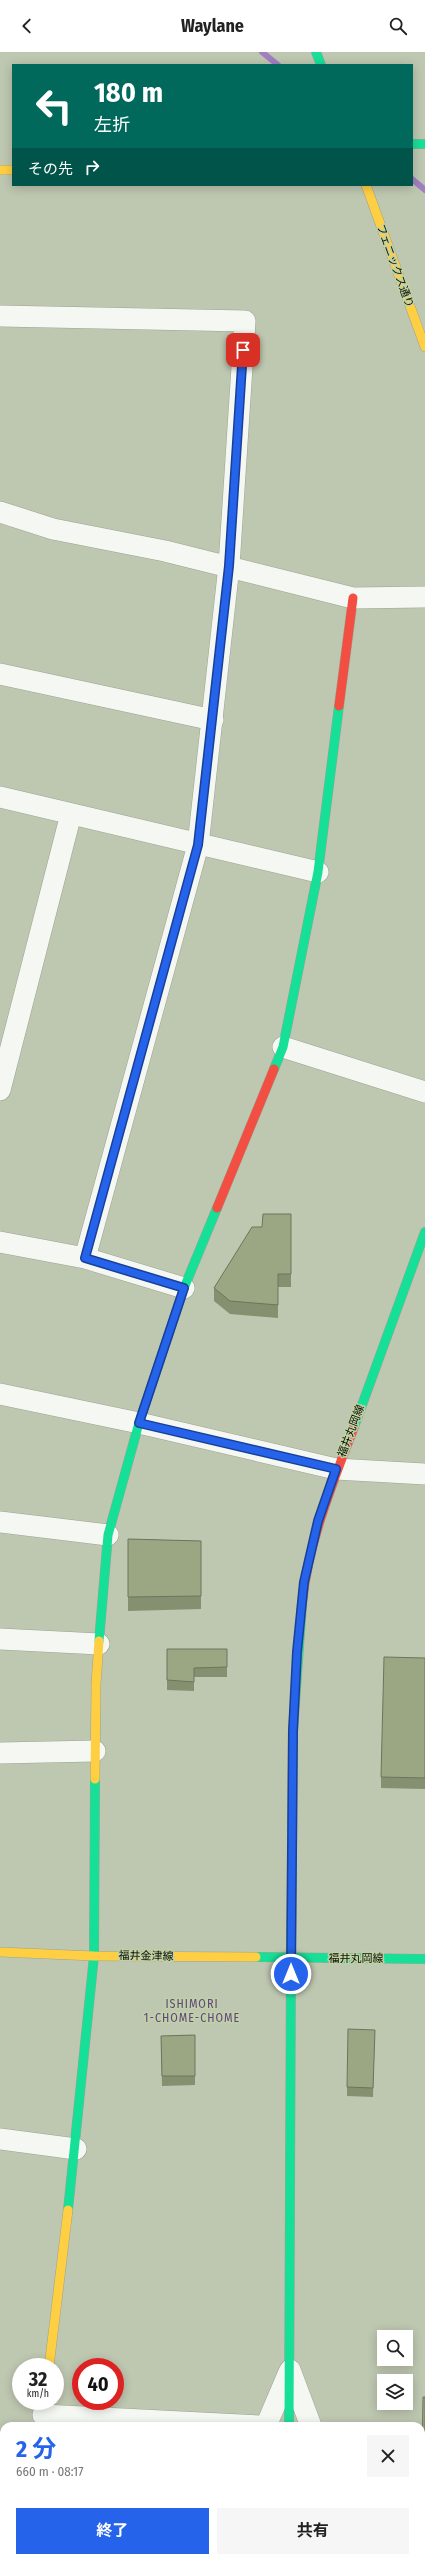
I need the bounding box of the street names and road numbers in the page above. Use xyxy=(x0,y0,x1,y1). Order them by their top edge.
street label: フェニックス通り xyxy=(374,223,416,309)
street label: 福井丸岡線 xyxy=(335,1403,367,1459)
street label: 福井金津線 xyxy=(118,1949,174,1963)
street label: 福井丸岡線 xyxy=(329,1952,384,1965)

